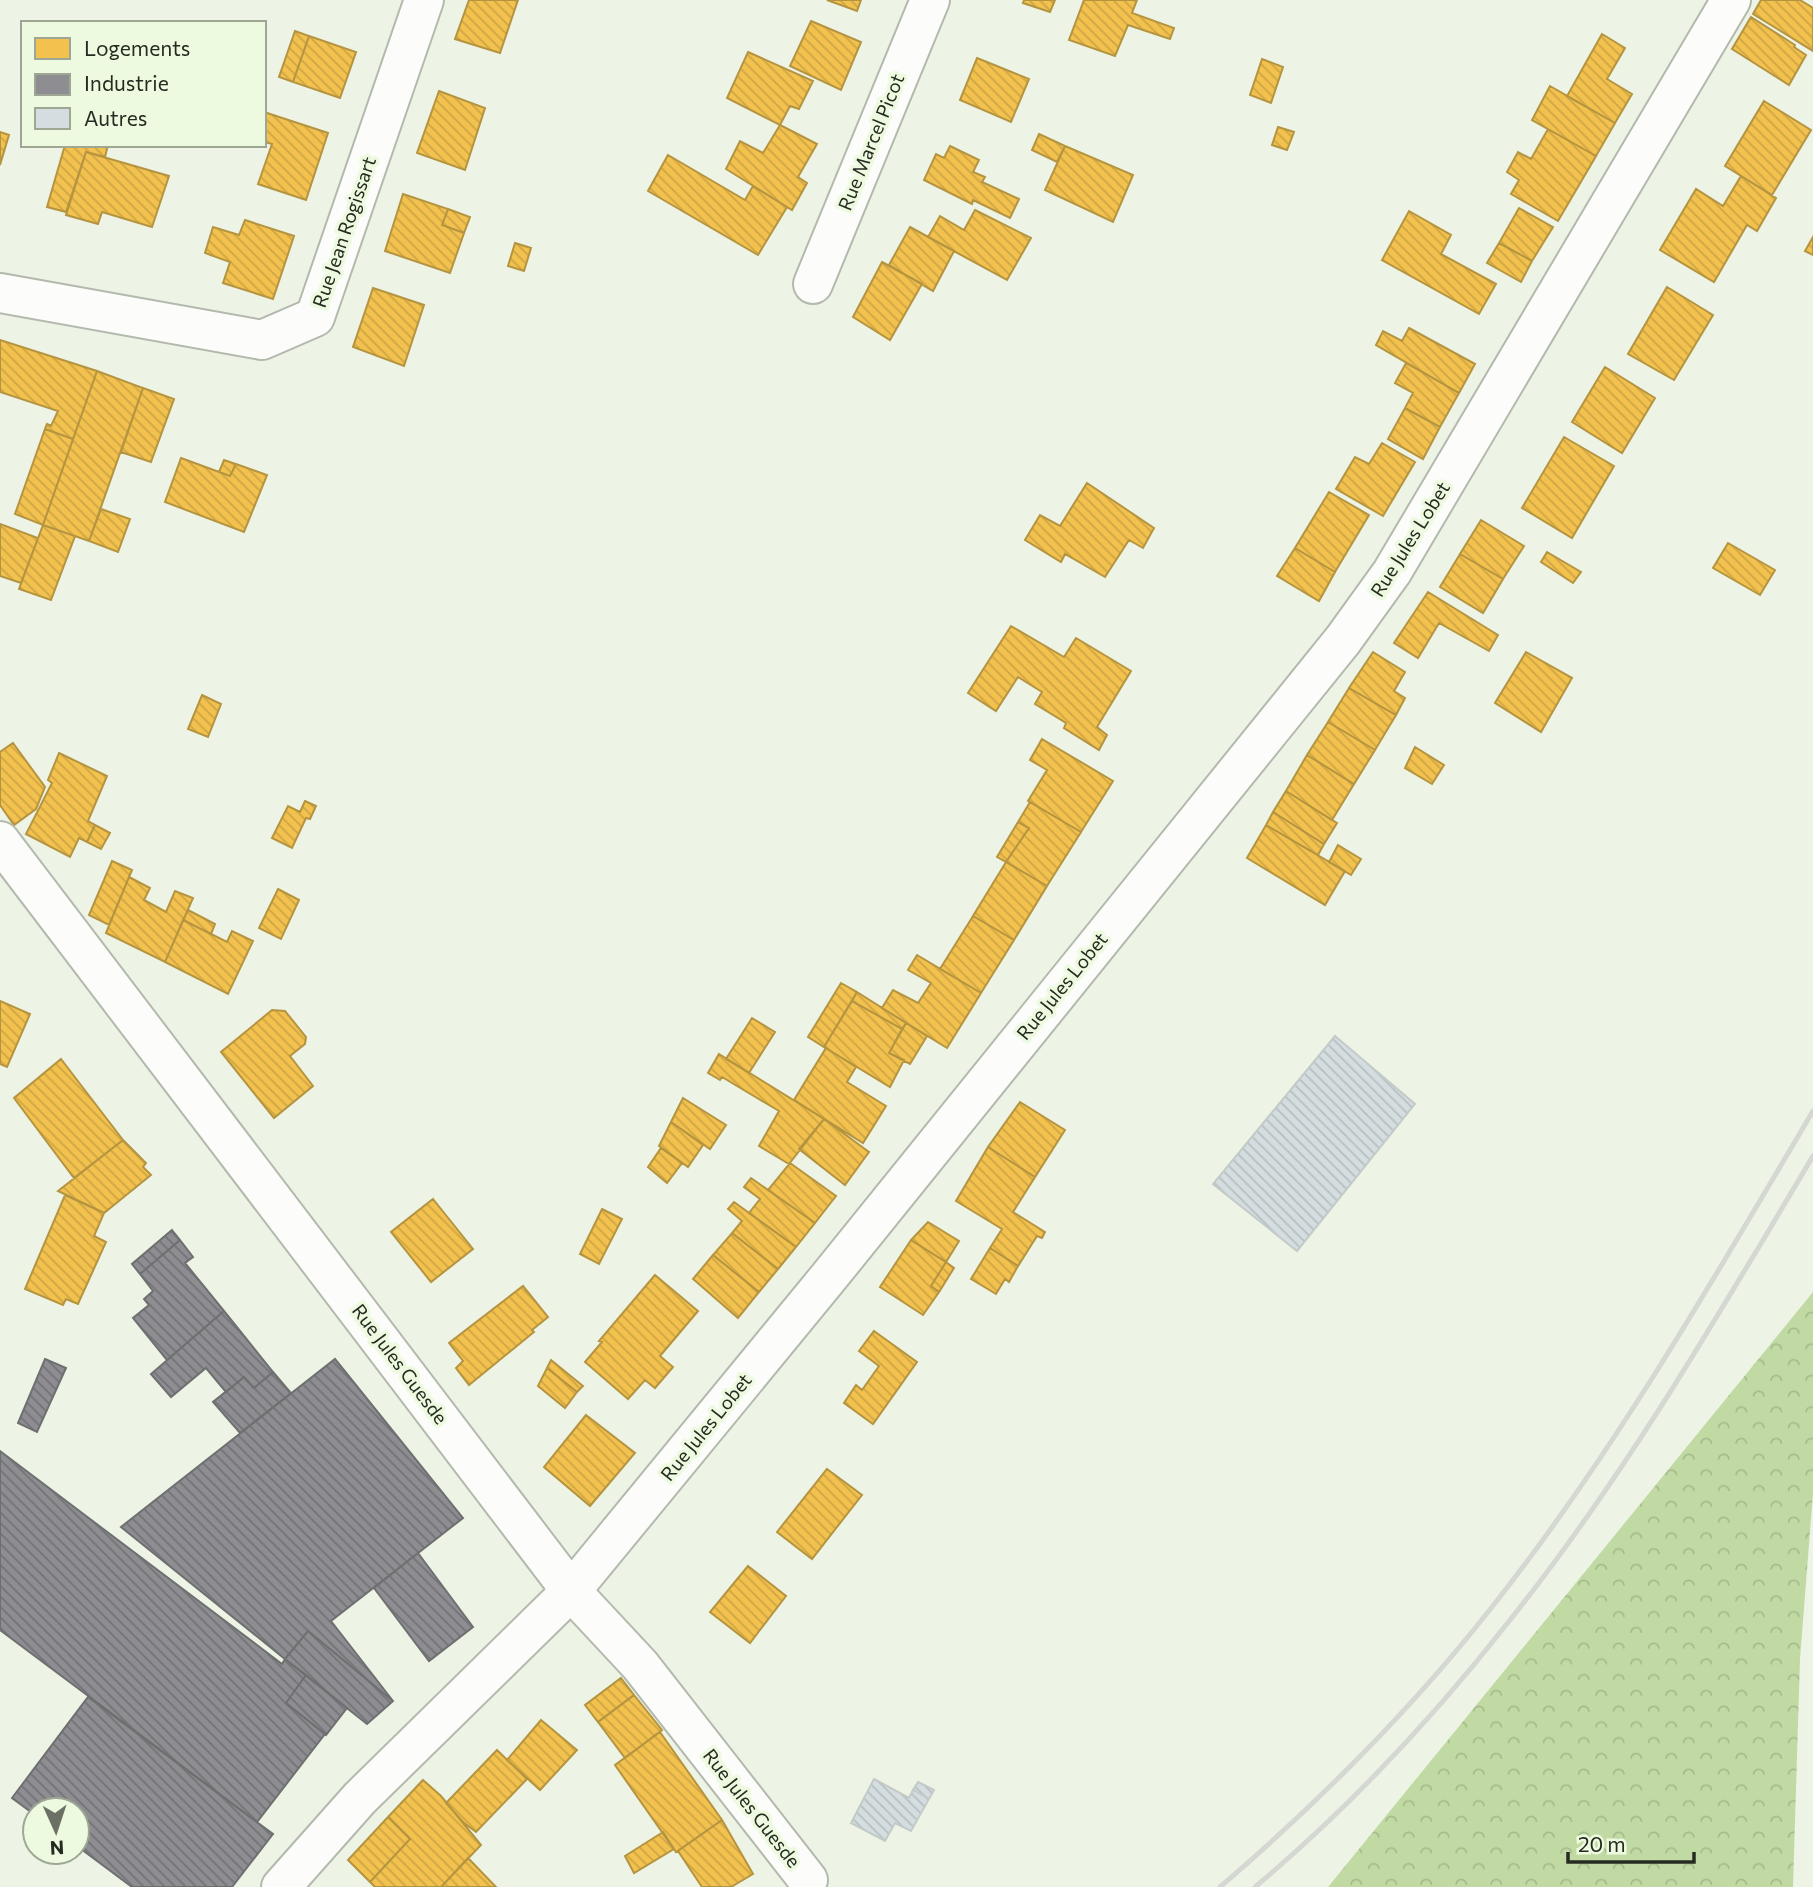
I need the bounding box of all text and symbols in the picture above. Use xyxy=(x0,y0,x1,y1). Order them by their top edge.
legend xyxy=(21,21,266,147)
text: Logements xyxy=(84,35,190,60)
text: Industrie xyxy=(84,70,169,95)
street label: Rue Marcel Picot xyxy=(833,70,908,213)
text: Autres xyxy=(84,105,147,130)
street label: Rue Jean Rogissart xyxy=(307,153,380,310)
street label: Rue Jules Lobet xyxy=(1365,477,1454,601)
street label: Rue Jules Lobet xyxy=(1011,927,1112,1044)
street label: Rue Jules Guesde xyxy=(348,1299,453,1428)
street label: Rue Jules Lobet xyxy=(655,1368,756,1485)
street label: Rue Jules Guesde xyxy=(699,1744,806,1872)
north arrow xyxy=(21,1796,91,1866)
scale bar xyxy=(1568,1820,1694,1864)
text: 20 m xyxy=(1578,1831,1626,1856)
text: N xyxy=(49,1837,65,1860)

